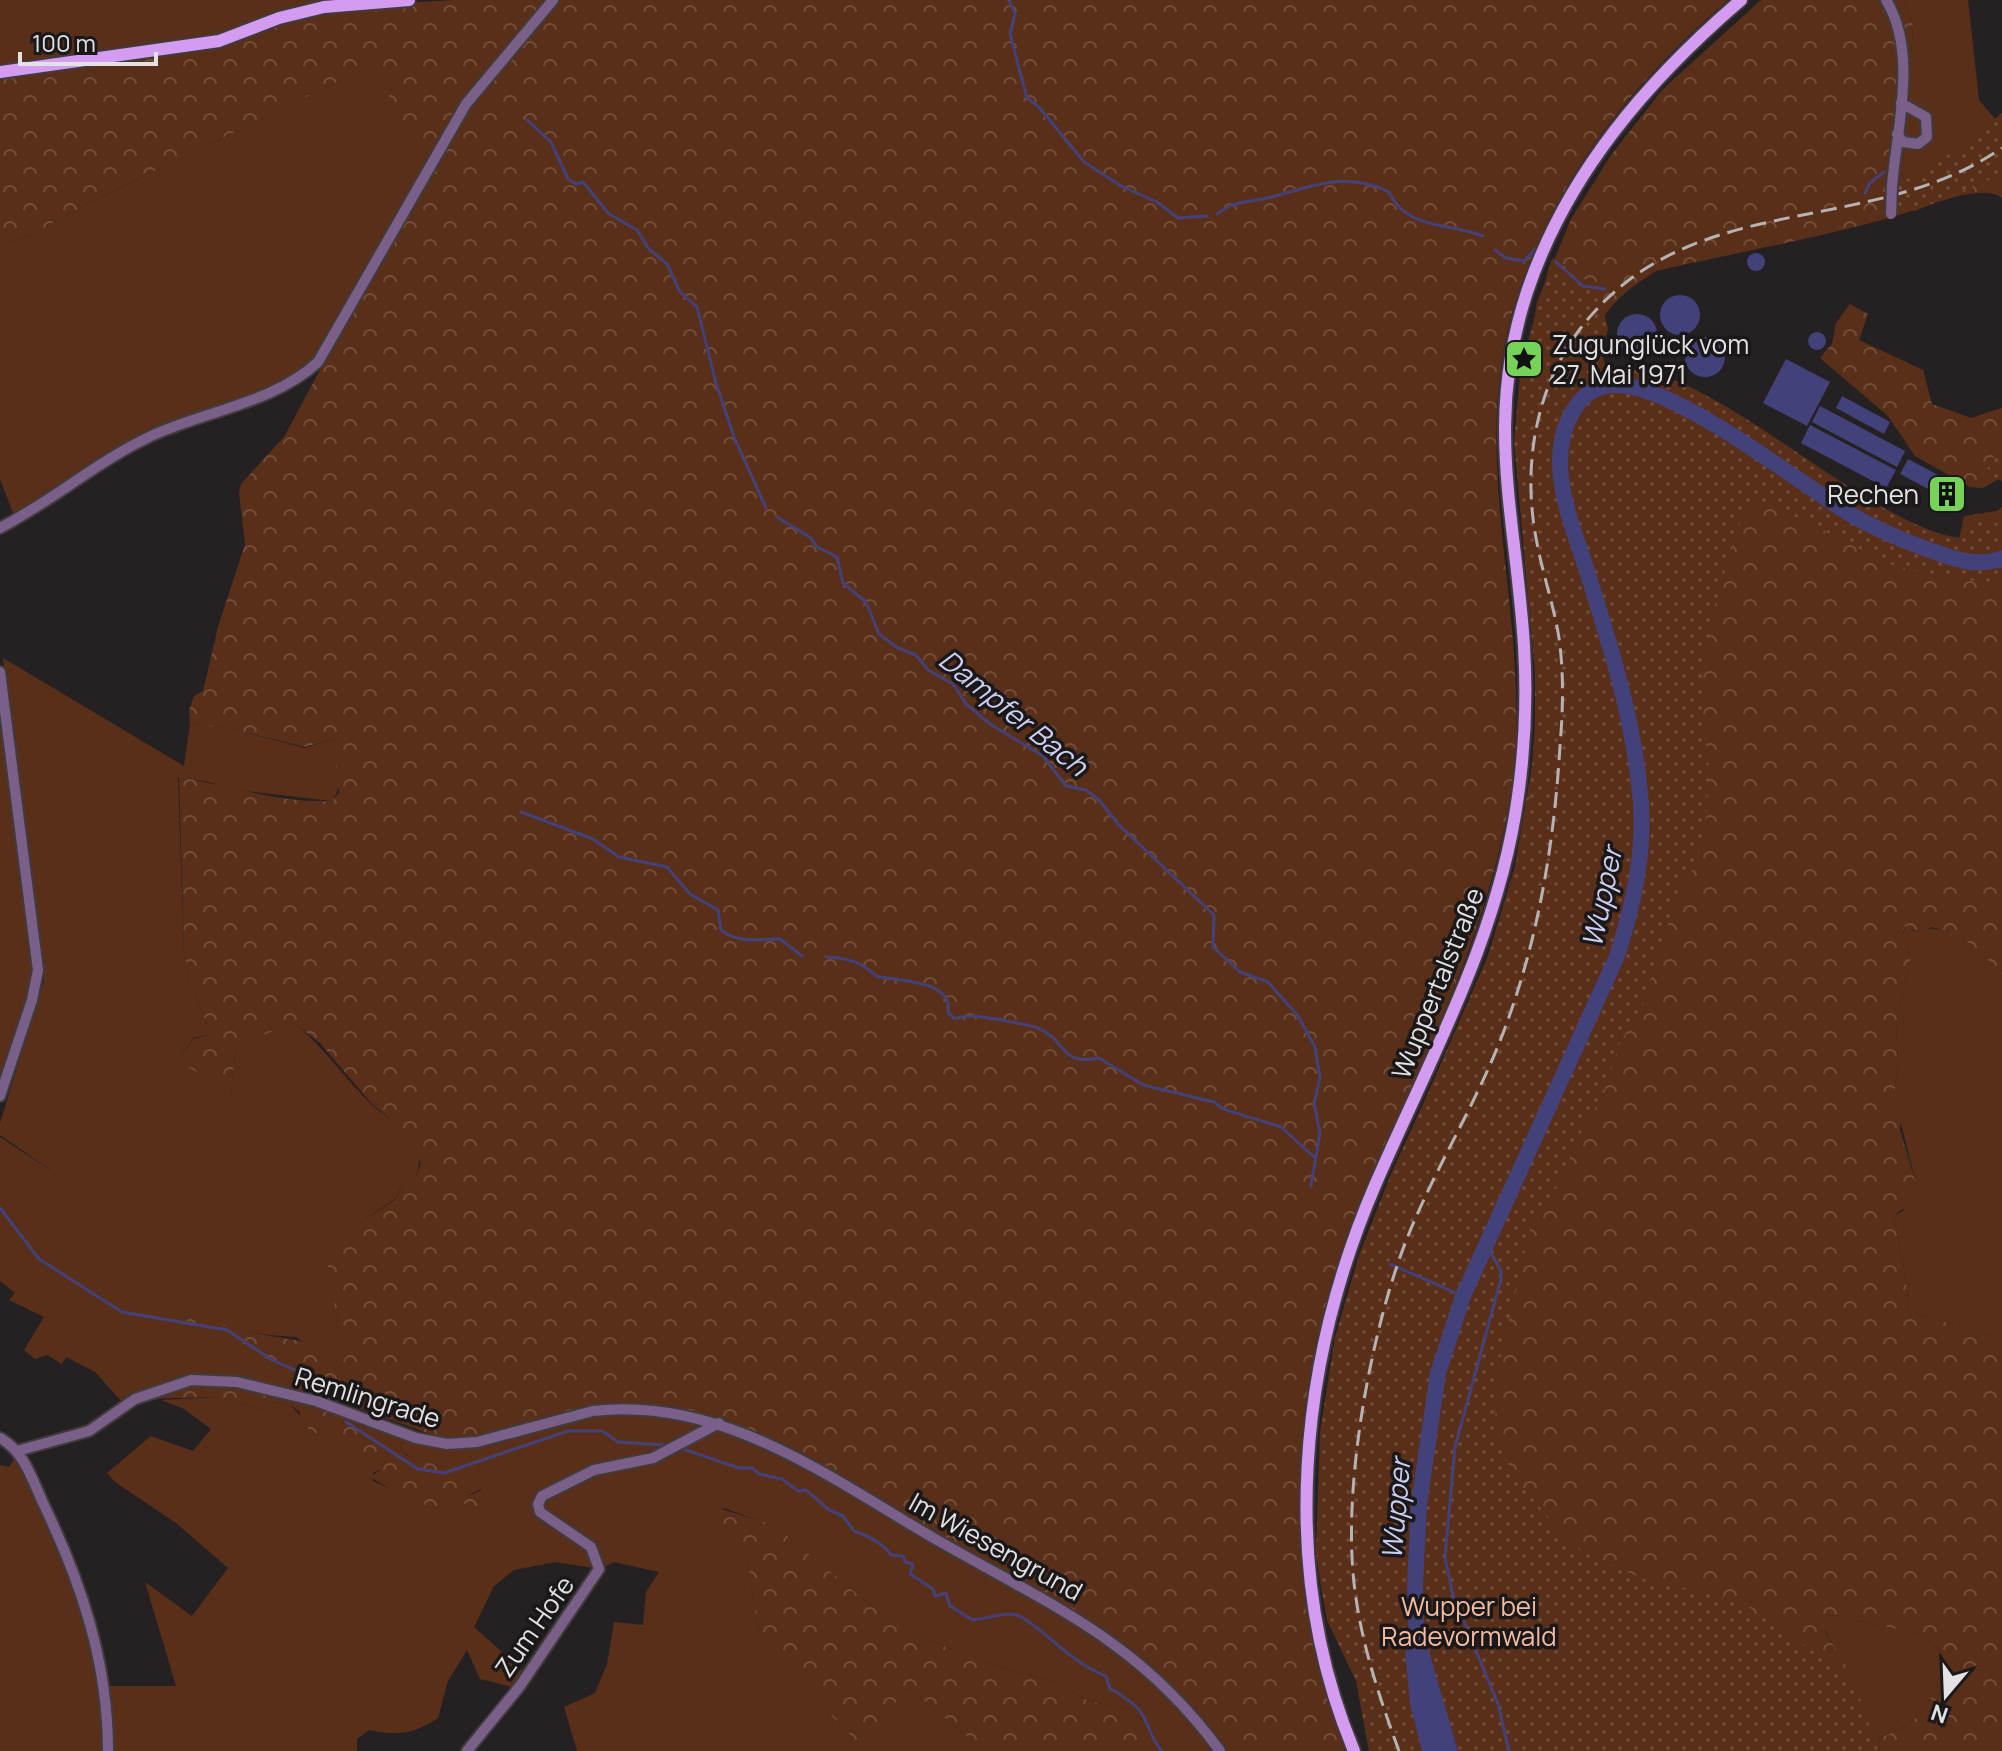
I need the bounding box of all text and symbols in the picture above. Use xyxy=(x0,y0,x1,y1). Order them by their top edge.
scale bar xyxy=(20,16,156,66)
text: 100 m xyxy=(32,26,96,59)
place label: Zugunglück vom 27. Mai 1971 xyxy=(1552,326,1749,392)
place icon: Zugunglück vom 27. Mai 1971 xyxy=(1503,338,1545,380)
building icon: Rechen xyxy=(1926,473,1968,515)
place label: Rechen xyxy=(1827,476,1919,512)
water label: Dampfer Bach xyxy=(932,640,1097,785)
water label: Wupper xyxy=(1572,840,1631,951)
street label: Wuppertalstraße xyxy=(1382,882,1492,1084)
street label: Remlingrade xyxy=(291,1358,445,1436)
water label: Wupper xyxy=(1372,1453,1419,1561)
street label: Im Wiesengrund xyxy=(903,1483,1089,1609)
street label: Zum Hofe xyxy=(486,1568,582,1684)
park label: Wupper bei Radevormwald xyxy=(1381,1588,1557,1654)
north arrow xyxy=(1906,1655,1986,1735)
text: N xyxy=(1927,1697,1952,1731)

